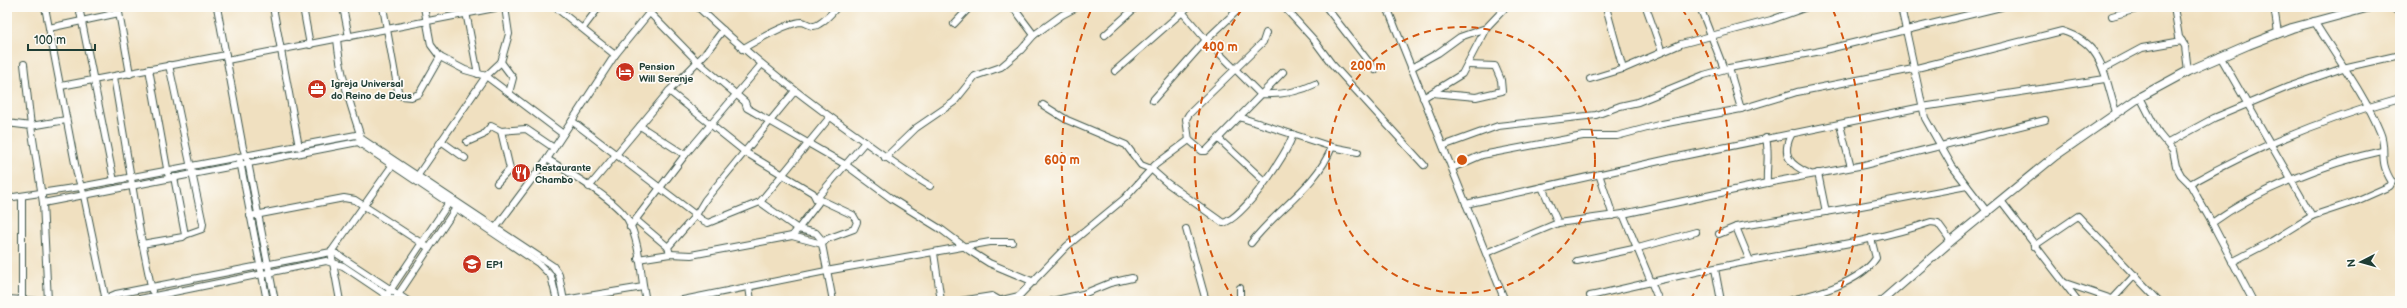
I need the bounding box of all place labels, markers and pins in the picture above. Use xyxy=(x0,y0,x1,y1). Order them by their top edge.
hotel icon: Pension Will Serenje xyxy=(614,61,636,83)
place label: Pension Will Serenje xyxy=(639,61,694,85)
office icon: Igreja Universal do Reino de Deus xyxy=(306,78,328,100)
place label: Igreja Universal do Reino de Deus xyxy=(331,78,412,102)
centre of rings xyxy=(1455,153,1469,167)
restaurant icon: Restaurante Chambo xyxy=(510,162,532,184)
place label: Restaurante Chambo xyxy=(535,162,591,186)
school or university icon: EP1 xyxy=(461,253,483,275)
place label: EP1 xyxy=(486,259,503,271)

